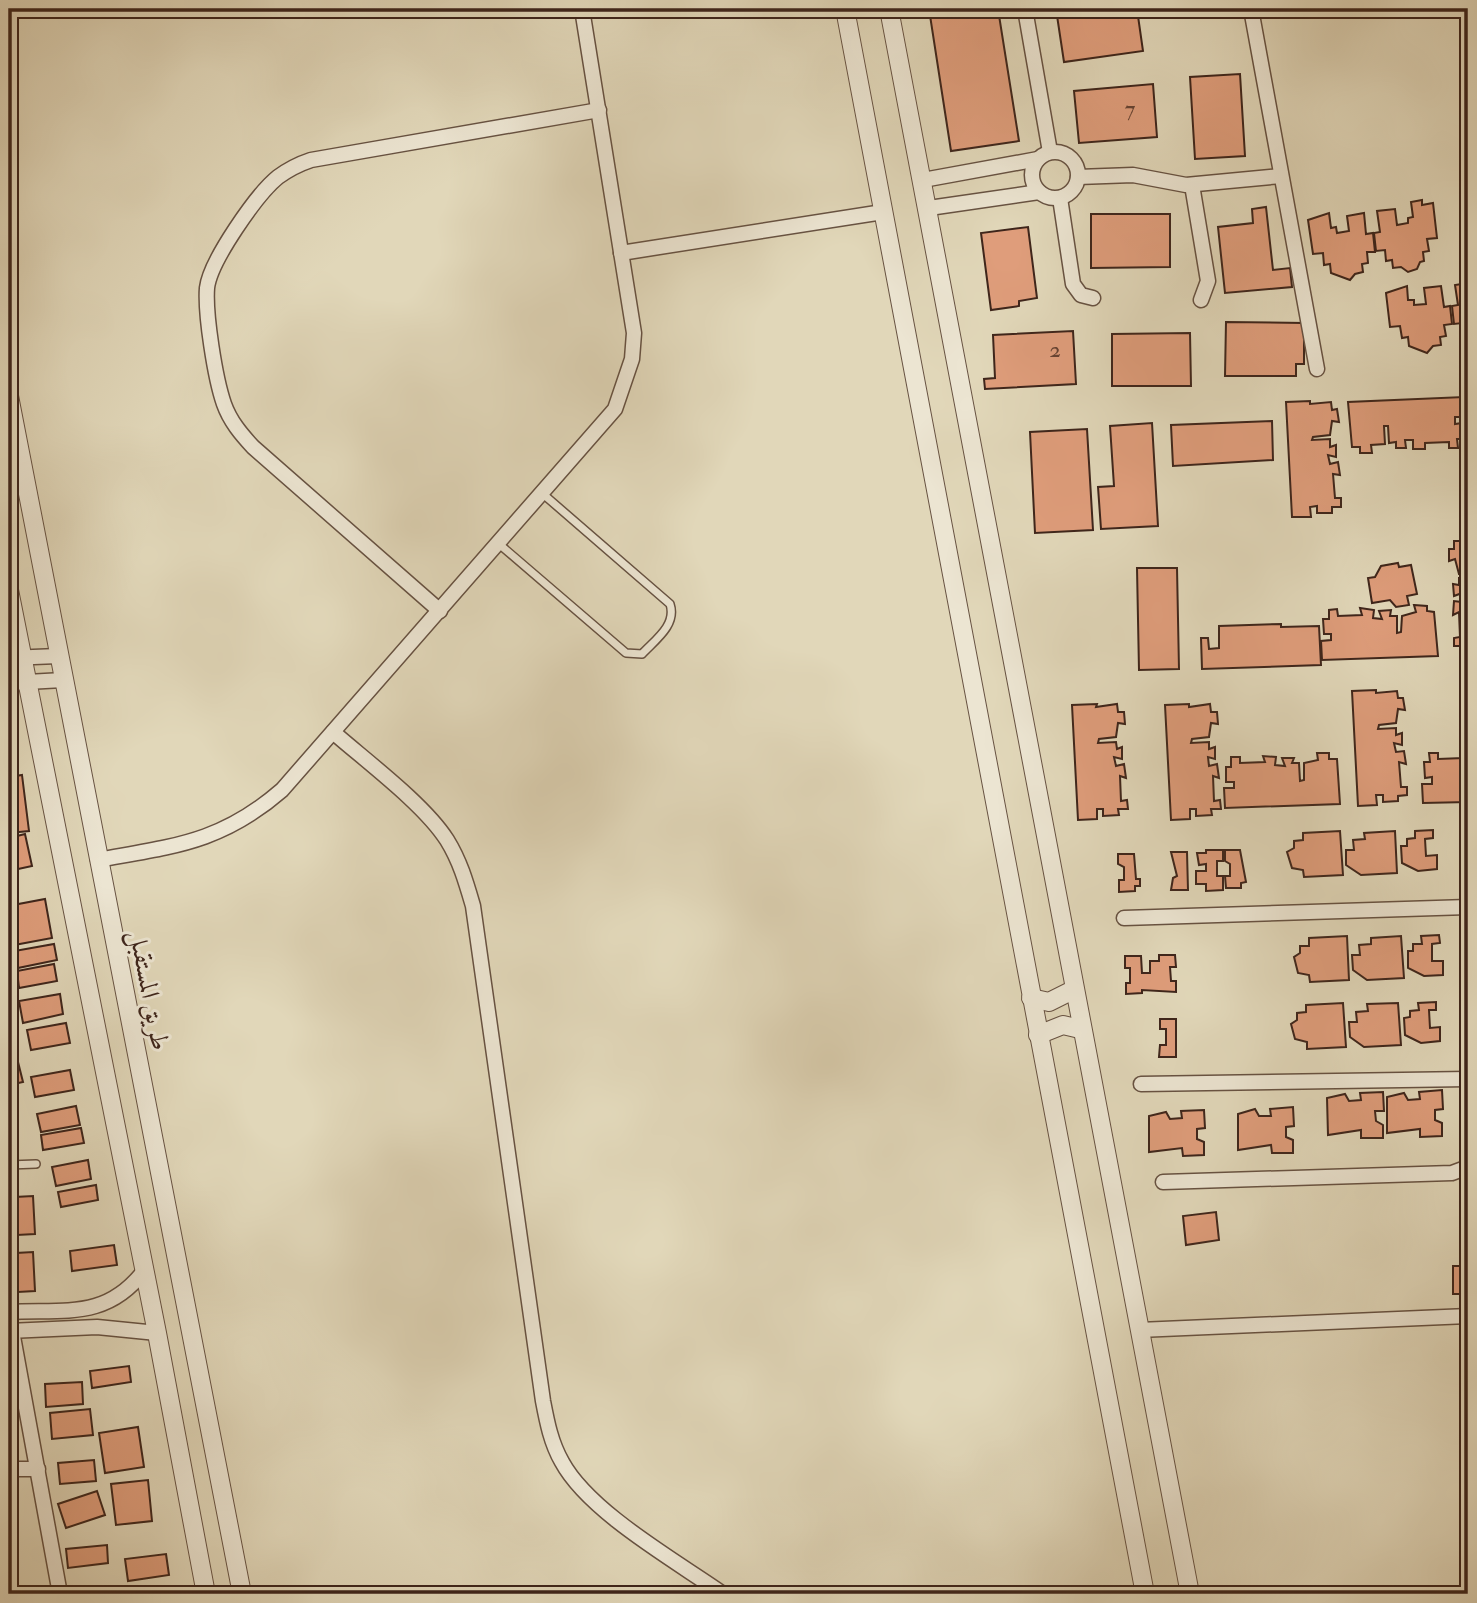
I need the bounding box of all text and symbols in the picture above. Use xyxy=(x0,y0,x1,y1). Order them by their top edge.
house number: 7 xyxy=(1125,94,1136,123)
house number: 2 xyxy=(1049,335,1061,364)
street label: طريق المستقبل xyxy=(121,927,176,1053)

